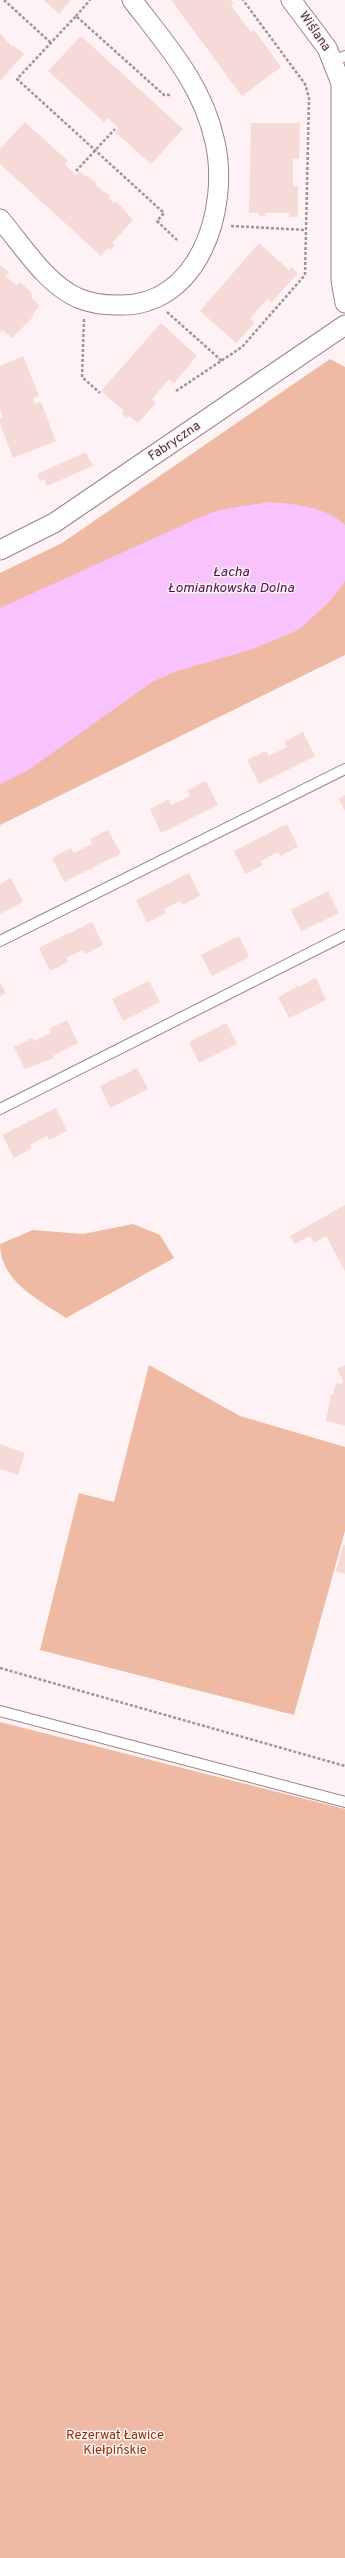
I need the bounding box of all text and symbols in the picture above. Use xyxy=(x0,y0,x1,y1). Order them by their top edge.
street label: Wiślana xyxy=(295,9,333,55)
street label: Fabryczna xyxy=(146,419,204,465)
water label: Łacha Łomiankowska Dolna xyxy=(168,565,294,598)
park label: Rezerwat Ławice Kiełpińskie xyxy=(66,2428,164,2459)

